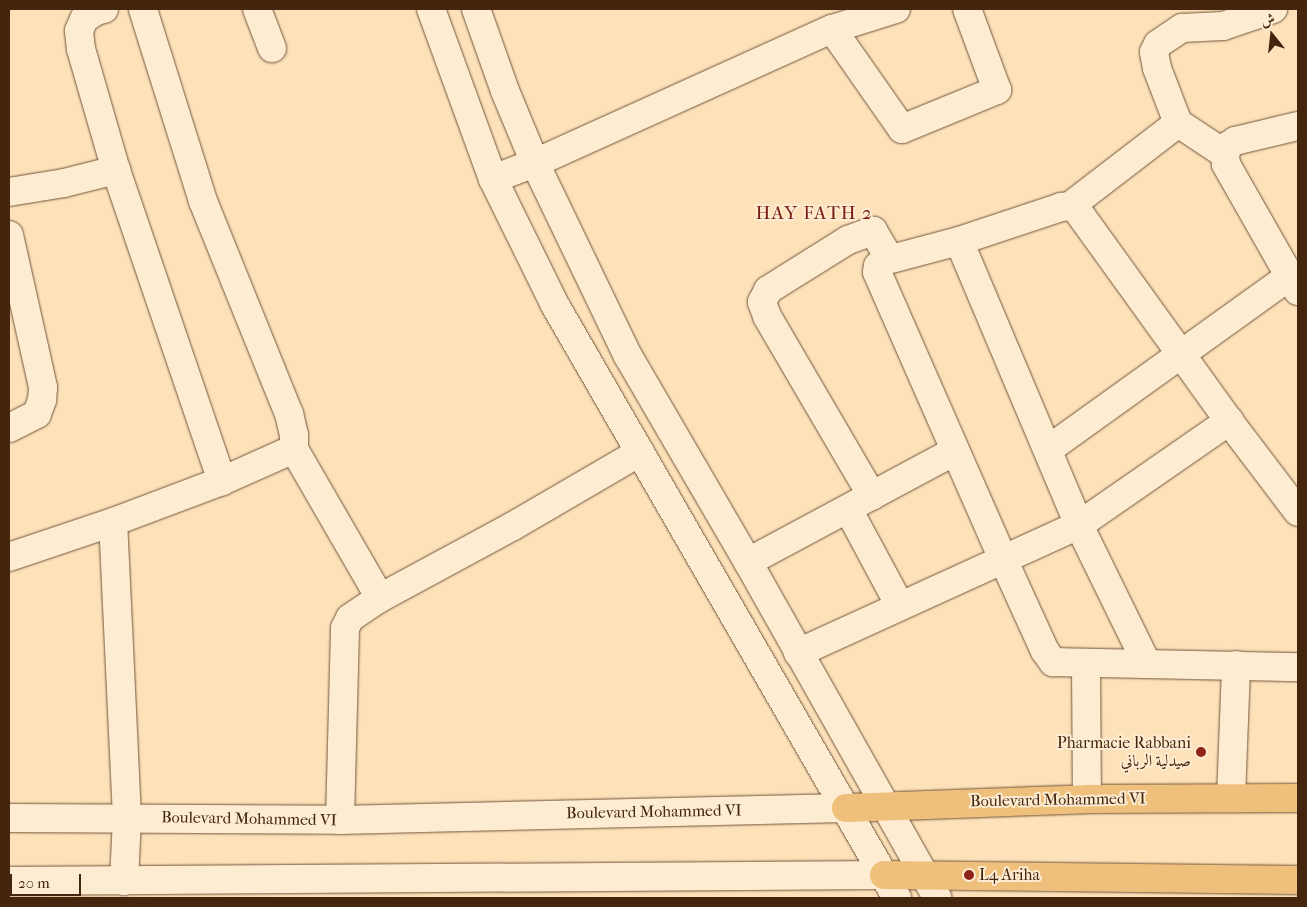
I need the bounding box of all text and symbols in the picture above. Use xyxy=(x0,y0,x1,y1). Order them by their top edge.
north arrow xyxy=(1247,10,1297,60)
text: ش xyxy=(1259,10,1277,30)
district label: HAY FATH 2 xyxy=(754,203,874,225)
place label: Pharmacie Rabbani صيدلية الرباني xyxy=(1057,733,1191,771)
marker: Pharmacie Rabbani صيدلية الرباني xyxy=(1195,746,1207,758)
street label: Boulevard Mohammed VI xyxy=(970,789,1146,811)
street label: Boulevard Mohammed VI xyxy=(566,801,742,823)
street label: Boulevard Mohammed VI xyxy=(161,808,337,830)
scale bar xyxy=(12,864,84,896)
place label: L4 Ariha xyxy=(979,865,1040,885)
marker: L4 Ariha xyxy=(963,869,975,881)
text: 20 m xyxy=(18,874,50,892)

